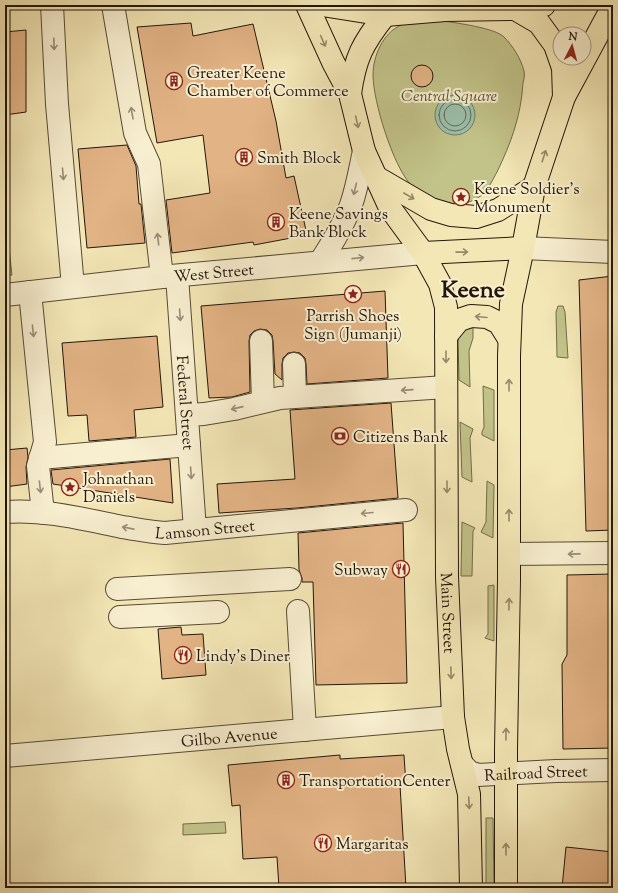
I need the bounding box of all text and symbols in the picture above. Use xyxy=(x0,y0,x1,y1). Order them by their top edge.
north arrow xyxy=(552,26,592,66)
text: N xyxy=(567,29,578,45)
one-way arrow xyxy=(320,34,327,46)
one-way arrow xyxy=(51,37,58,50)
place label: Greater Keene Chamber of Commerce xyxy=(187,63,349,104)
building icon: Greater Keene Chamber of Commerce xyxy=(164,71,184,91)
park label: Central Square xyxy=(401,86,497,109)
one-way arrow xyxy=(128,106,136,119)
one-way arrow xyxy=(353,115,361,128)
building icon: Smith Block xyxy=(234,147,254,167)
place label: Smith Block xyxy=(257,148,342,171)
one-way arrow xyxy=(541,150,549,162)
one-way arrow xyxy=(59,167,67,180)
place label: Keene Soldier's Monument xyxy=(474,179,579,220)
one-way arrow xyxy=(351,182,358,195)
place icon: Keene Soldier's Monument xyxy=(451,187,471,207)
one-way arrow xyxy=(403,193,415,201)
place label: Keene Savings Bank Block xyxy=(289,204,388,245)
building icon: Keene Savings Bank Block xyxy=(266,212,286,232)
one-way arrow xyxy=(154,233,162,246)
one-way arrow xyxy=(455,248,468,256)
one-way arrow xyxy=(351,255,364,262)
street label: West Street xyxy=(173,259,255,290)
district label: Keene xyxy=(441,274,505,308)
place icon: Parrish Shoes Sign (Jumanji) xyxy=(343,284,363,304)
place label: Parrish Shoes Sign (Jumanji) xyxy=(304,306,402,347)
one-way arrow xyxy=(176,308,183,321)
one-way arrow xyxy=(475,313,488,320)
one-way arrow xyxy=(30,324,37,337)
one-way arrow xyxy=(442,350,450,363)
street label: Federal Street xyxy=(169,355,198,452)
one-way arrow xyxy=(505,379,513,392)
one-way arrow xyxy=(401,387,414,394)
one-way arrow xyxy=(230,404,243,412)
bank icon: Citizens Bank xyxy=(330,426,350,446)
place label: Citizens Bank xyxy=(353,427,449,450)
one-way arrow xyxy=(187,466,194,479)
place label: Johnathan Daniels xyxy=(82,469,155,510)
place icon: Johnathan Daniels xyxy=(60,477,80,497)
one-way arrow xyxy=(36,480,44,493)
one-way arrow xyxy=(443,480,450,493)
one-way arrow xyxy=(505,509,513,522)
one-way arrow xyxy=(361,510,374,517)
street label: Lamson Street xyxy=(154,515,256,547)
one-way arrow xyxy=(122,524,135,532)
one-way arrow xyxy=(568,550,581,558)
restaurant icon: Subway xyxy=(391,559,411,579)
place label: Subway xyxy=(334,560,388,583)
street label: Main Street xyxy=(433,572,459,654)
one-way arrow xyxy=(505,598,512,611)
restaurant icon: Lindy's Diner xyxy=(173,645,193,665)
place label: Lindy's Diner xyxy=(196,646,290,669)
one-way arrow xyxy=(447,666,455,679)
street label: Gilbo Avenue xyxy=(180,723,279,755)
one-way arrow xyxy=(502,728,510,741)
street label: Railroad Street xyxy=(484,761,588,789)
building icon: TransportationCenter xyxy=(276,770,296,790)
place label: TransportationCenter xyxy=(299,771,450,794)
one-way arrow xyxy=(465,796,473,809)
restaurant icon: Margaritas xyxy=(313,833,333,853)
place label: Margaritas xyxy=(336,834,408,857)
one-way arrow xyxy=(502,843,510,856)

